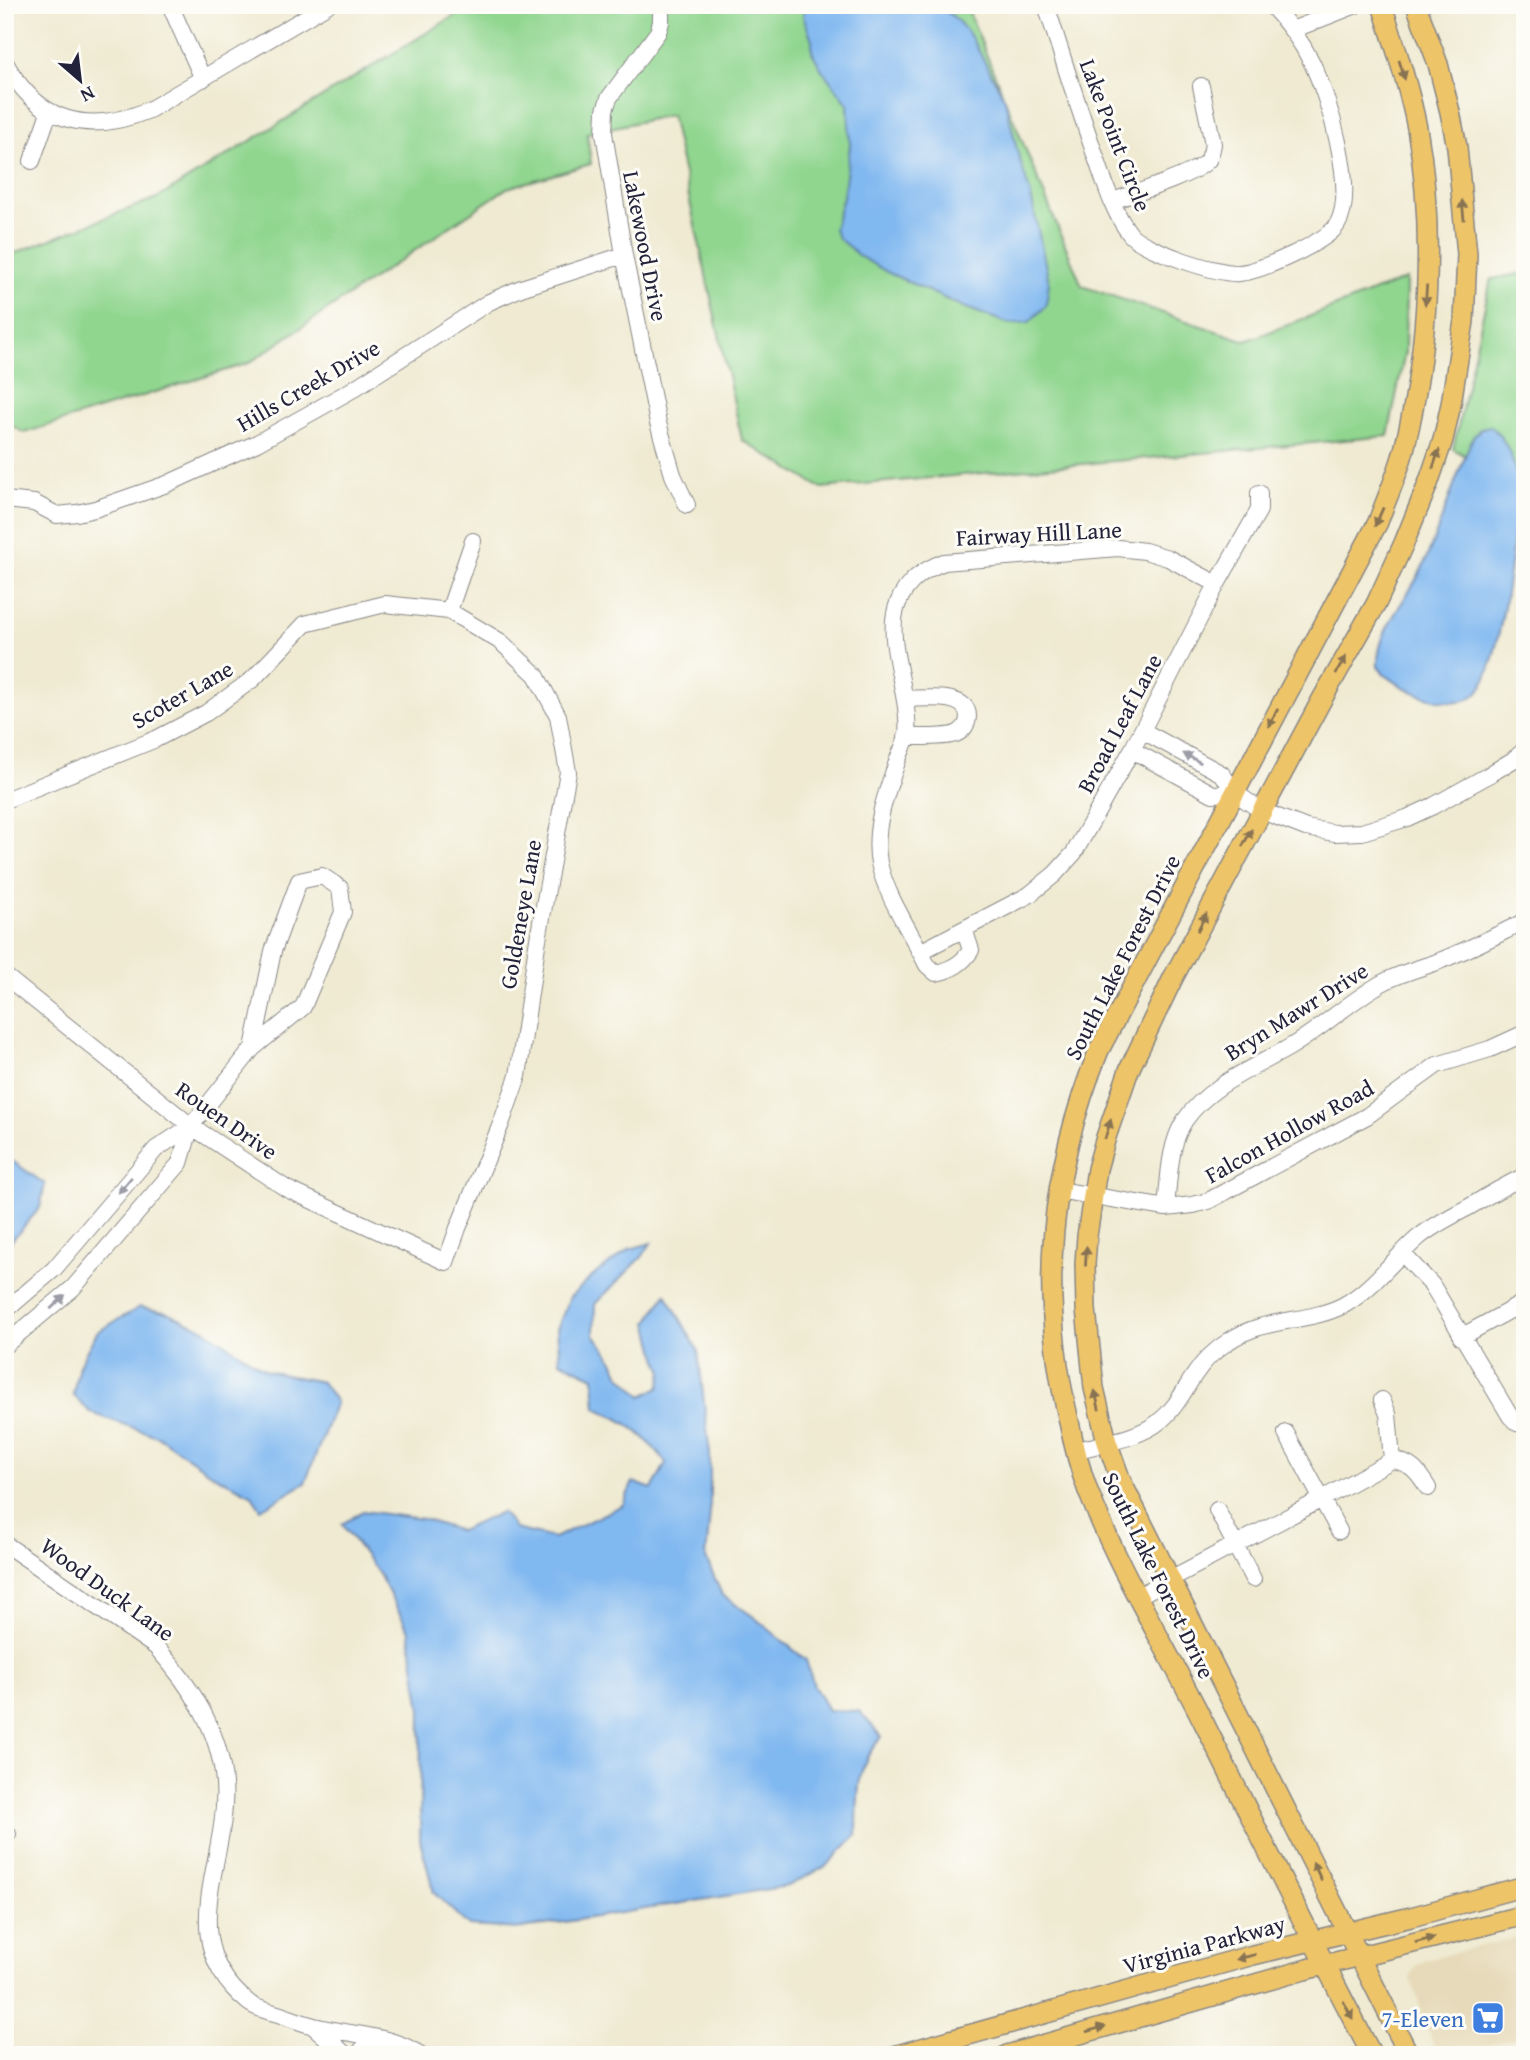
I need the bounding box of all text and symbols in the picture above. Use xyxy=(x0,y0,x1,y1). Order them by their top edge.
north arrow xyxy=(46,46,116,116)
street label: Lake Point Circle xyxy=(1072,54,1160,216)
one-way arrow xyxy=(1398,60,1408,81)
text: N xyxy=(76,80,100,110)
street label: Lakewood Drive xyxy=(615,168,677,324)
one-way arrow xyxy=(1457,199,1468,221)
one-way arrow xyxy=(1420,285,1431,307)
street label: Hills Creek Drive xyxy=(230,331,386,439)
one-way arrow xyxy=(1431,449,1442,470)
one-way arrow xyxy=(1373,506,1384,527)
street label: Fairway Hill Lane xyxy=(955,512,1123,554)
street label: Broad Leaf Lane xyxy=(1068,648,1170,798)
street label: Scoter Lane xyxy=(125,652,239,736)
one-way arrow xyxy=(1335,656,1347,675)
one-way arrow xyxy=(1268,708,1279,728)
one-way arrow xyxy=(1182,752,1202,764)
one-way arrow xyxy=(1241,828,1253,848)
street label: Goldeneye Lane xyxy=(491,837,549,991)
street label: South Lake Forest Drive xyxy=(1056,849,1188,1065)
one-way arrow xyxy=(1196,912,1208,932)
street label: Bryn Mawr Drive xyxy=(1218,954,1374,1068)
street label: Falcon Hollow Road xyxy=(1199,1071,1380,1191)
street label: Rouen Drive xyxy=(169,1073,285,1167)
one-way arrow xyxy=(1104,1118,1114,1139)
one-way arrow xyxy=(118,1177,133,1194)
one-way arrow xyxy=(1080,1245,1091,1267)
one-way arrow xyxy=(49,1294,66,1310)
one-way arrow xyxy=(1091,1388,1102,1410)
street label: South Lake Forest Drive xyxy=(1095,1466,1223,1684)
street label: Wood Duck Lane xyxy=(34,1529,182,1649)
one-way arrow xyxy=(1312,1861,1323,1881)
street label: Virginia Parkway xyxy=(1119,1906,1289,1982)
one-way arrow xyxy=(1415,1934,1437,1945)
one-way arrow xyxy=(1235,1952,1257,1963)
supermarket icon: 7-Eleven xyxy=(1469,1999,1507,2037)
one-way arrow xyxy=(1342,2000,1354,2020)
place label: 7-Eleven xyxy=(1382,2002,1464,2035)
one-way arrow xyxy=(1086,2024,1107,2034)

